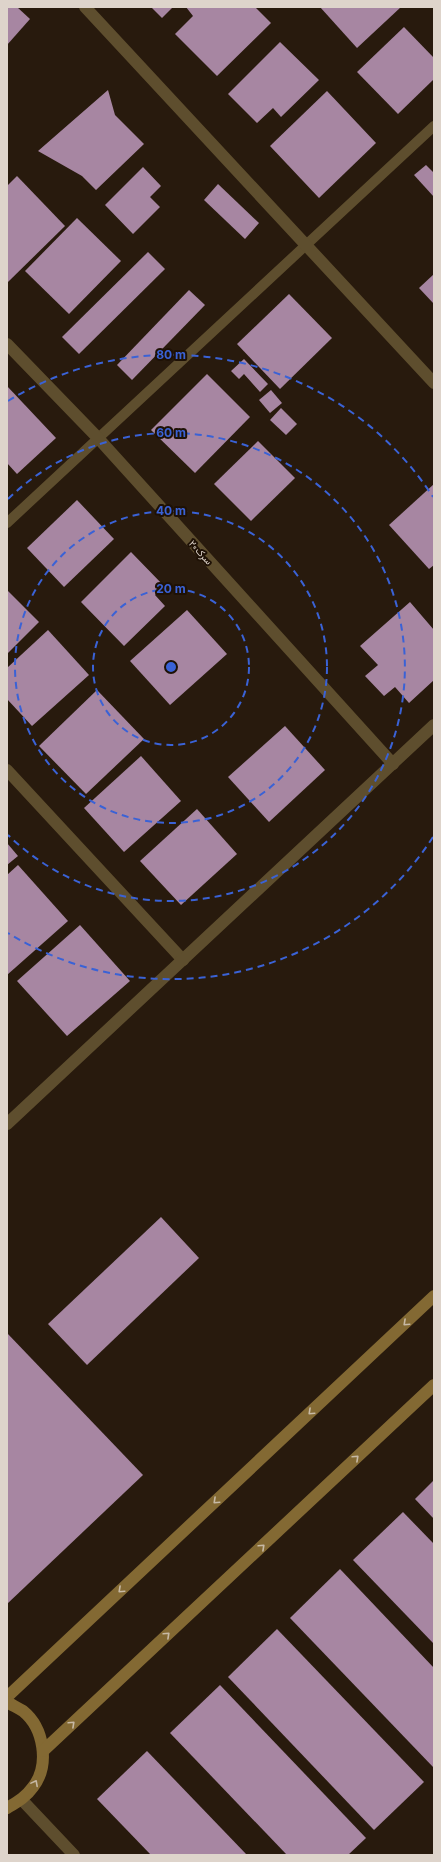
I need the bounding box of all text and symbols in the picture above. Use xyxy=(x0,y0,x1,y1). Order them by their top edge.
text: 80 m xyxy=(156,347,186,362)
text: 60 m xyxy=(156,425,186,440)
text: 40 m xyxy=(156,503,186,518)
street label: سرک۲۰ xyxy=(186,537,215,568)
text: 20 m xyxy=(156,581,186,596)
centre of rings xyxy=(164,660,178,674)
one-way arrow xyxy=(403,1318,410,1325)
one-way arrow xyxy=(308,1407,316,1415)
one-way arrow xyxy=(352,1455,359,1462)
one-way arrow xyxy=(213,1496,221,1504)
one-way arrow xyxy=(257,1544,264,1551)
one-way arrow xyxy=(118,1585,126,1593)
one-way arrow xyxy=(162,1633,170,1640)
one-way arrow xyxy=(67,1721,75,1729)
one-way arrow xyxy=(30,1780,38,1787)

